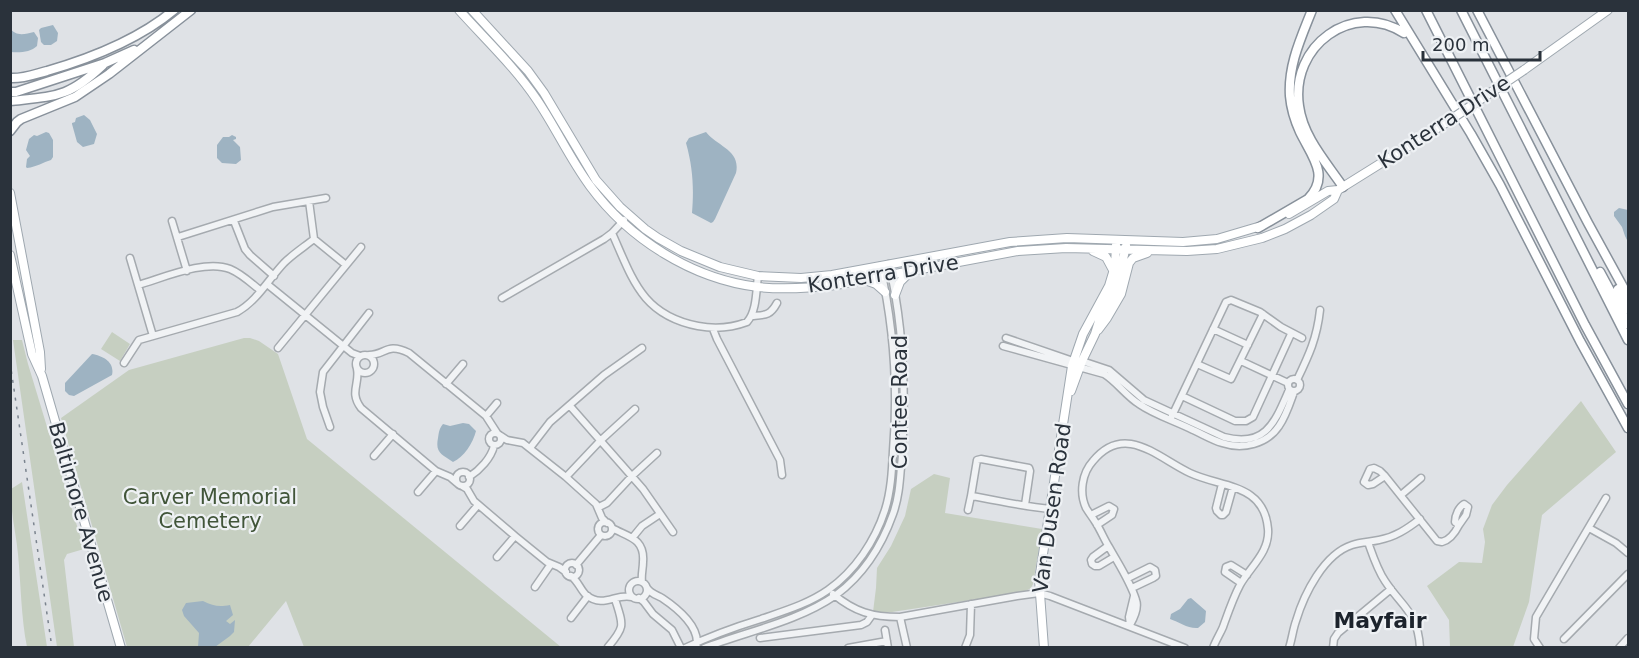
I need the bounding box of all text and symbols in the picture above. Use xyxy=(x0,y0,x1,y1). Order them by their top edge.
scale bar xyxy=(1423,24,1540,62)
text: 200 m xyxy=(1432,34,1490,55)
street label: Konterra Drive xyxy=(1374,70,1514,174)
street label: Konterra Drive xyxy=(806,250,960,298)
street label: Contee Road xyxy=(888,335,912,469)
street label: Baltimore Avenue xyxy=(44,419,118,605)
street label: Van Dusen Road xyxy=(1028,421,1076,595)
park label: Carver Memorial Cemetery xyxy=(123,485,297,533)
district label: Mayfair xyxy=(1333,608,1427,633)

